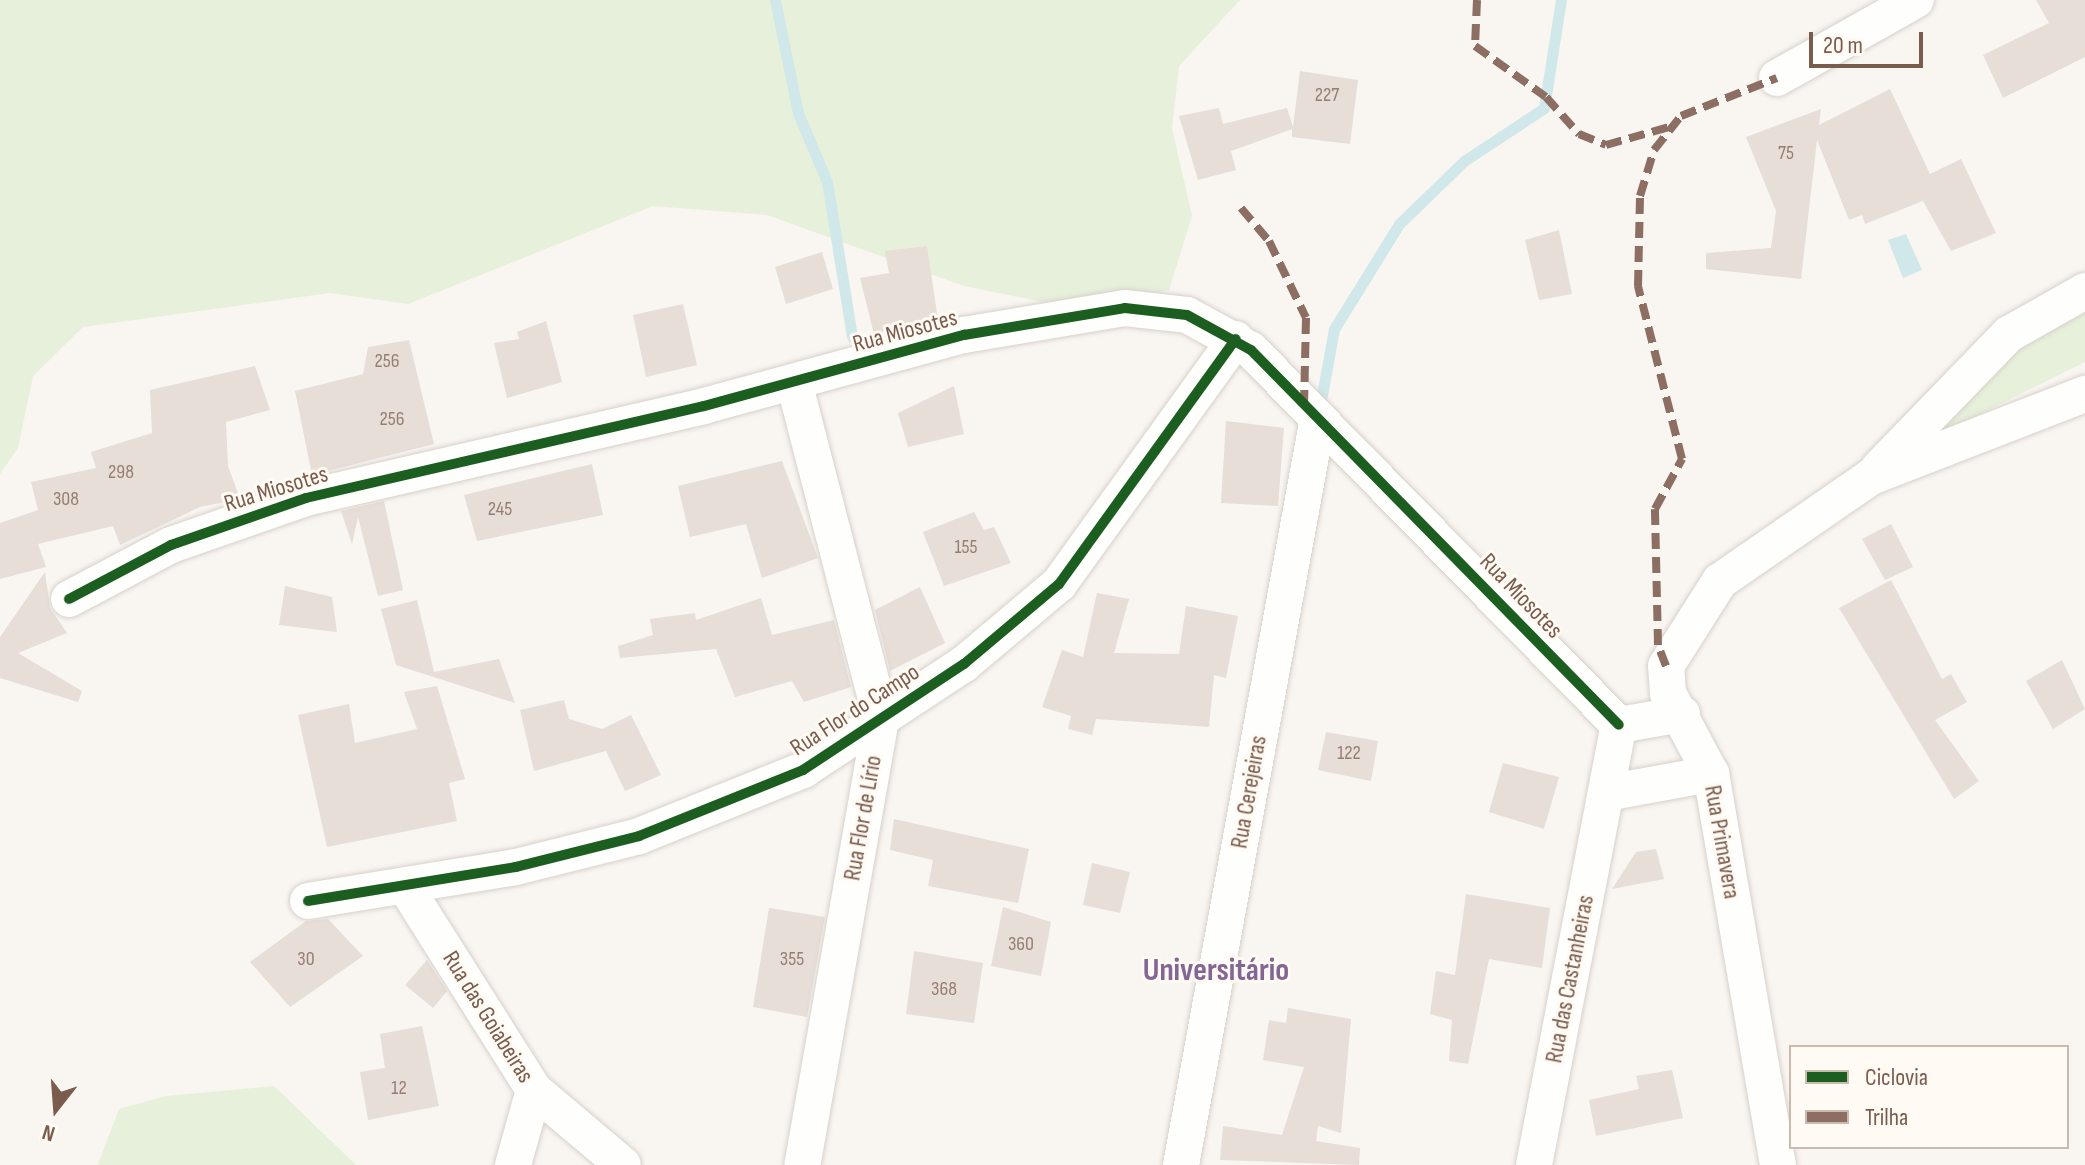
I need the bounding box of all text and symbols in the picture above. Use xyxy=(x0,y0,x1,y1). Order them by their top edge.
scale bar xyxy=(1813,16,1927,66)
text: 20 m xyxy=(1823,31,1863,60)
house number: 227 xyxy=(1315,83,1339,107)
house number: 75 xyxy=(1778,141,1794,165)
street label: Rua Miosotes xyxy=(850,303,960,359)
house number: 256 xyxy=(374,349,400,373)
house number: 256 xyxy=(379,407,405,431)
house number: 298 xyxy=(108,460,134,484)
street label: Rua Miosotes xyxy=(221,460,331,518)
house number: 308 xyxy=(53,487,79,511)
house number: 245 xyxy=(488,497,512,521)
house number: 155 xyxy=(954,535,978,559)
street label: Rua Miosotes xyxy=(1474,548,1568,644)
street label: Rua Flor do Campo xyxy=(785,658,925,762)
street label: Rua Cerejeiras xyxy=(1225,733,1273,851)
house number: 122 xyxy=(1337,741,1361,765)
street label: Rua Flor de Lírio xyxy=(838,753,888,883)
street label: Rua Primavera xyxy=(1698,783,1746,901)
street label: Rua das Castanheiras xyxy=(1540,893,1600,1065)
house number: 360 xyxy=(1008,932,1034,956)
street label: Rua das Goiabeiras xyxy=(436,946,540,1088)
house number: 30 xyxy=(297,947,315,971)
house number: 355 xyxy=(780,947,804,971)
district label: Universitário xyxy=(1143,952,1289,990)
house number: 368 xyxy=(931,977,957,1001)
legend xyxy=(1789,1045,2069,1149)
text: Ciclovia xyxy=(1865,1063,1928,1092)
north arrow xyxy=(16,1069,96,1149)
house number: 12 xyxy=(391,1076,407,1100)
text: Trilha xyxy=(1865,1103,1908,1132)
text: N xyxy=(39,1118,58,1147)

